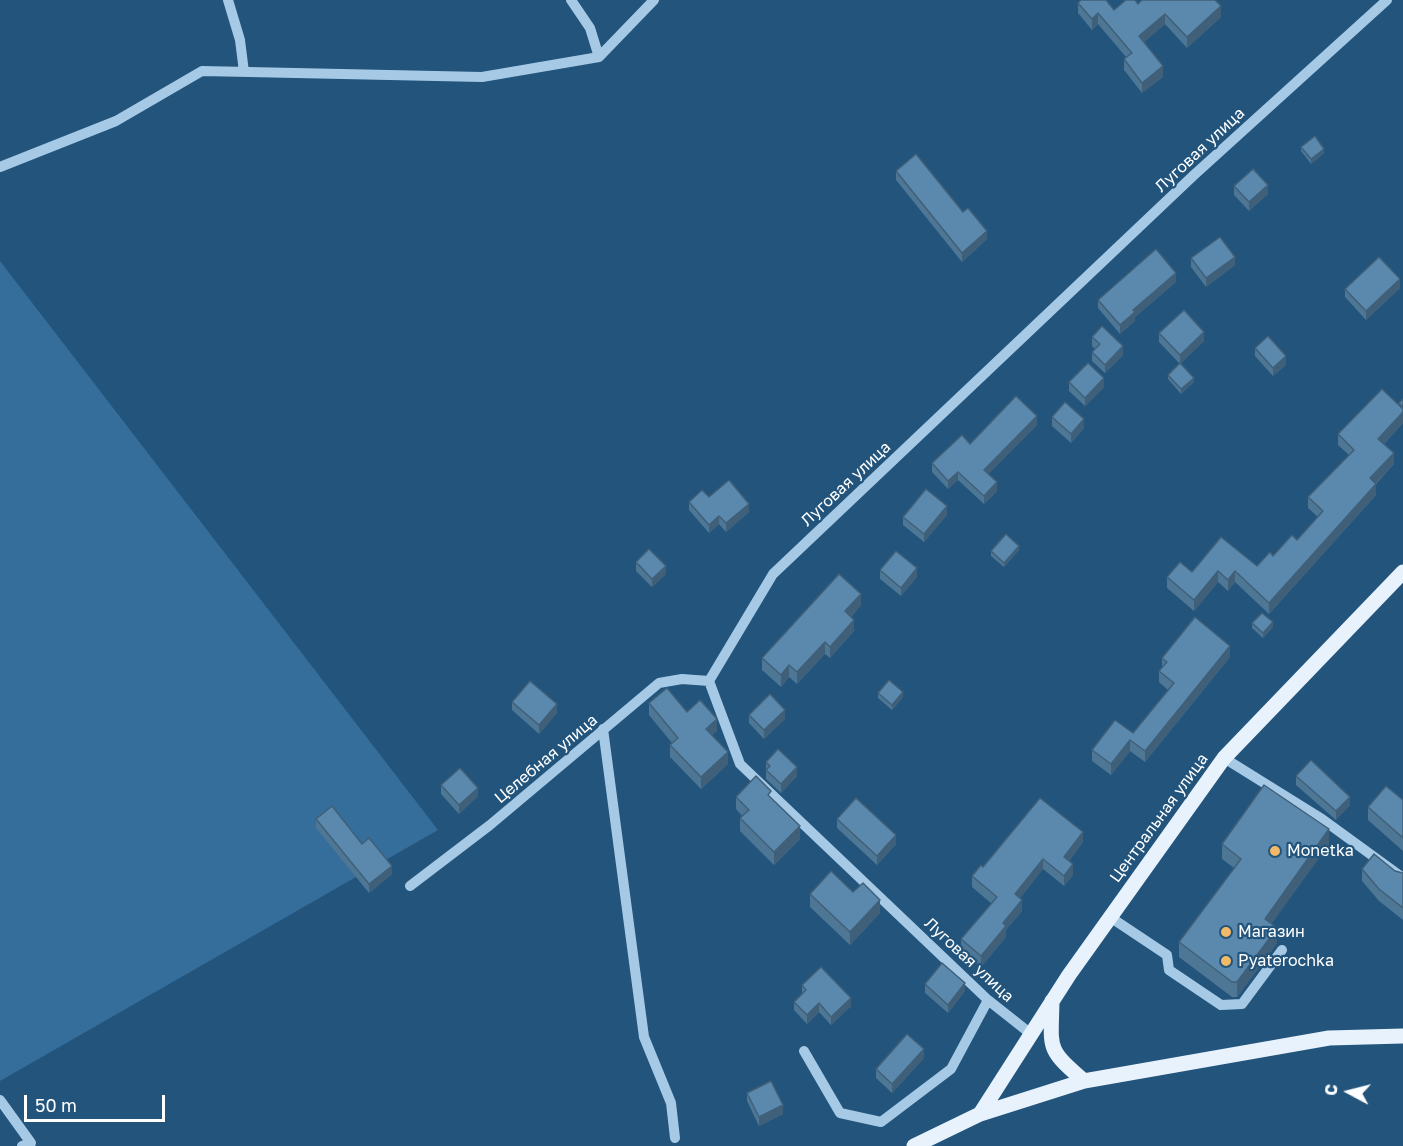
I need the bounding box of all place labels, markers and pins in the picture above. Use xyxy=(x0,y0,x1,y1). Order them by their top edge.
place label: Monetka xyxy=(1287,841,1354,861)
marker: Monetka xyxy=(1268,844,1282,858)
place label: Магазин xyxy=(1238,922,1305,942)
marker: Магазин xyxy=(1219,925,1233,939)
place label: Pyaterochka xyxy=(1238,951,1334,971)
marker: Pyaterochka xyxy=(1219,954,1233,968)

